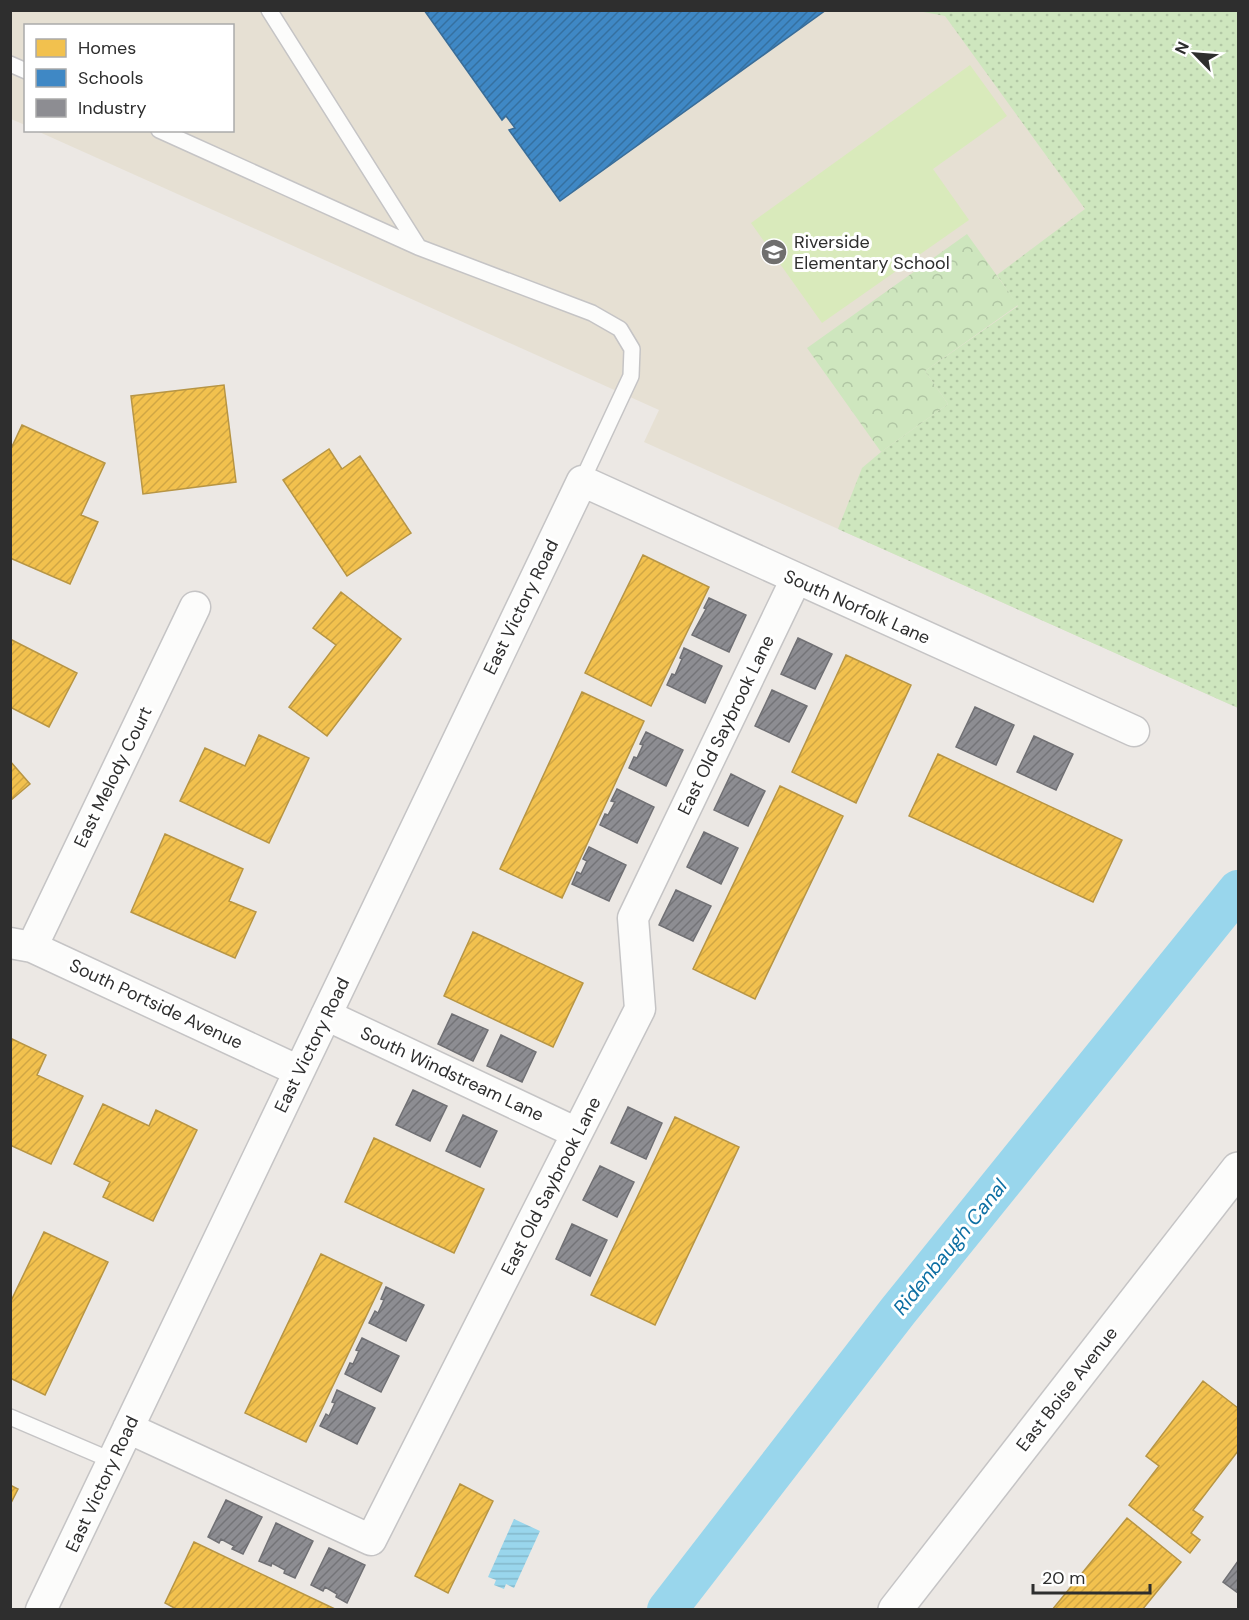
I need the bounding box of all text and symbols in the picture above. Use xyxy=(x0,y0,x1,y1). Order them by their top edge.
legend xyxy=(24,24,234,132)
north arrow xyxy=(1165,24,1225,84)
text: Homes xyxy=(78,36,136,60)
text: N xyxy=(1170,38,1194,58)
text: Schools xyxy=(78,66,143,90)
text: Industry xyxy=(78,96,147,120)
place label: Riverside Elementary School xyxy=(794,230,950,275)
school or university icon: Riverside Elementary School xyxy=(759,237,789,267)
street label: East Victory Road xyxy=(478,535,564,679)
street label: South Norfolk Lane xyxy=(780,564,934,650)
street label: East Old Saybrook Lane xyxy=(672,631,780,819)
street label: East Melody Court xyxy=(68,702,158,852)
street label: South Portside Avenue xyxy=(65,953,247,1055)
street label: East Victory Road xyxy=(269,973,355,1117)
street label: South Windstream Lane xyxy=(356,1021,548,1127)
street label: East Old Saybrook Lane xyxy=(496,1093,606,1279)
water label: Ridenbaugh Canal xyxy=(887,1173,1013,1320)
street label: East Boise Avenue xyxy=(1011,1322,1123,1456)
street label: East Victory Road xyxy=(60,1412,144,1556)
scale bar xyxy=(1033,1557,1150,1595)
text: 20 m xyxy=(1042,1566,1085,1590)

